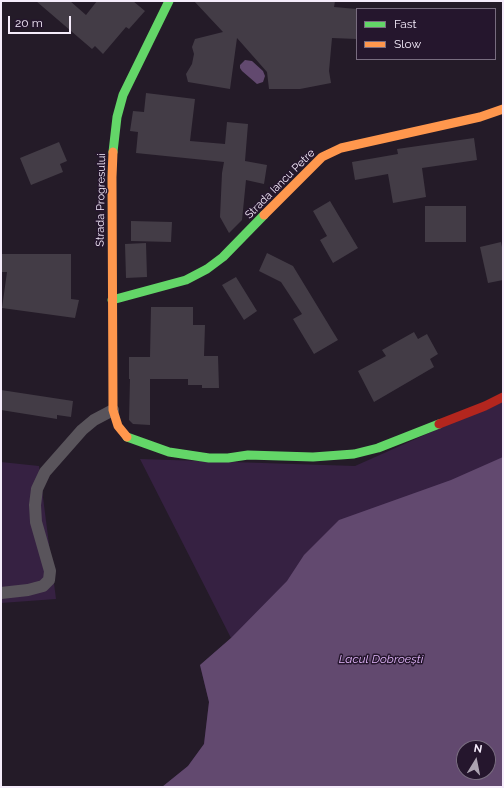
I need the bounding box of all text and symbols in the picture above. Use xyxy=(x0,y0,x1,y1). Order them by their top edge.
scale bar xyxy=(10,8,73,34)
legend xyxy=(356,8,496,60)
text: 20 m xyxy=(15,16,43,30)
text: Fast xyxy=(394,17,417,31)
text: Slow xyxy=(394,37,421,51)
street label: Strada Iancu Petre xyxy=(242,146,318,222)
street label: Strada Progresului xyxy=(94,153,108,247)
water label: Lacul Dobroești xyxy=(339,652,423,666)
north arrow xyxy=(456,740,496,780)
text: N xyxy=(473,742,483,756)

